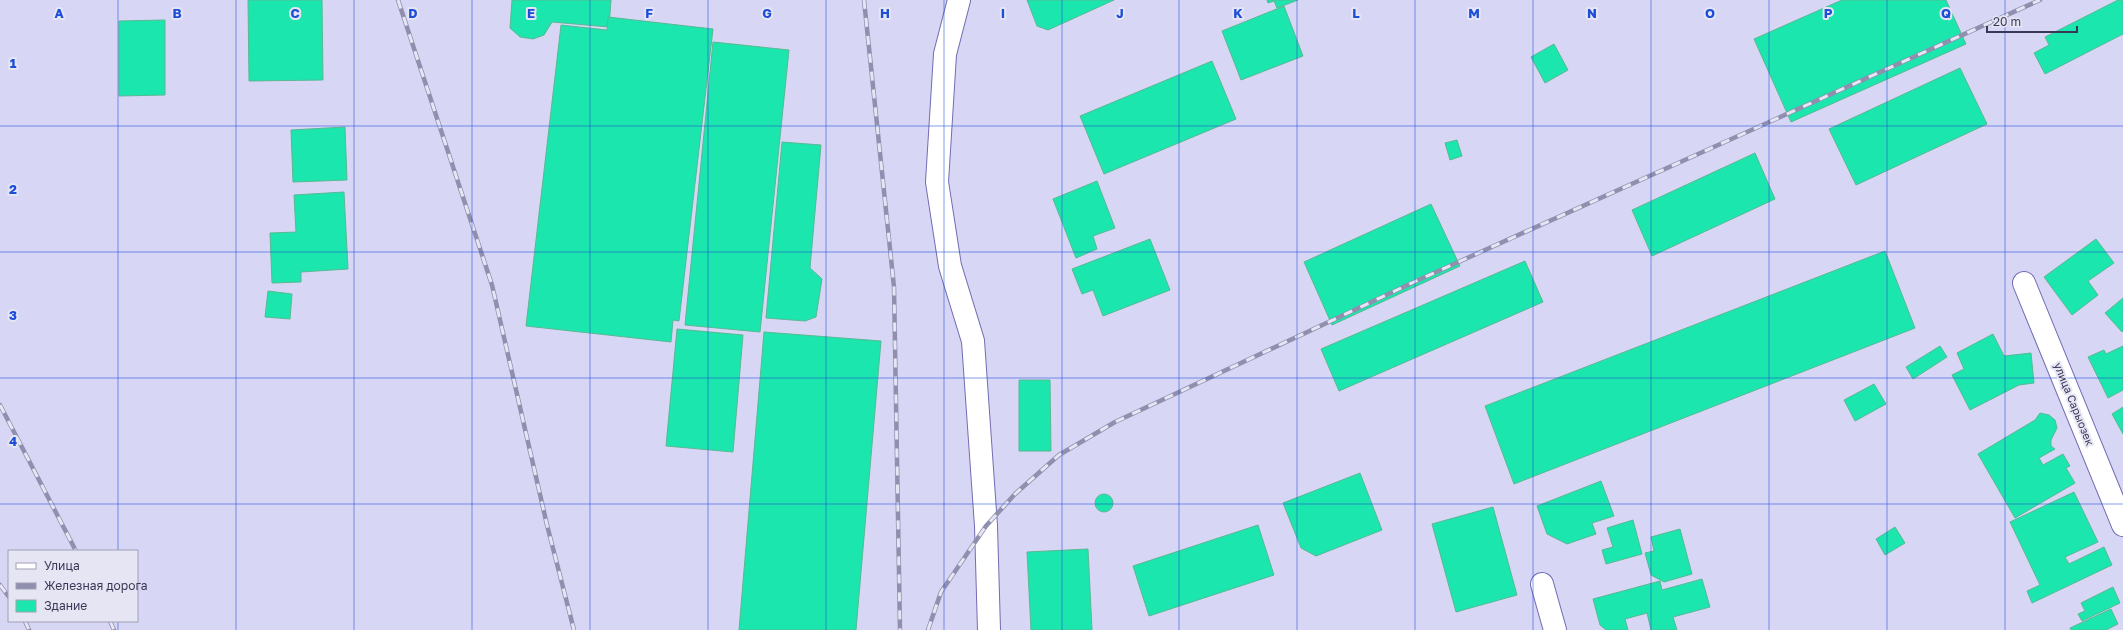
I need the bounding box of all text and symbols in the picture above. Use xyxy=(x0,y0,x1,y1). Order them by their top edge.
text: A xyxy=(54,5,64,21)
text: B xyxy=(172,5,182,21)
text: C xyxy=(290,5,300,21)
text: D xyxy=(408,5,418,21)
text: E xyxy=(527,5,535,21)
text: F xyxy=(645,5,653,21)
text: G xyxy=(762,5,772,21)
text: H xyxy=(880,5,890,21)
text: I xyxy=(1001,5,1005,21)
text: J xyxy=(1116,5,1124,21)
text: K xyxy=(1233,5,1243,21)
text: L xyxy=(1352,5,1360,21)
text: M xyxy=(1468,5,1480,21)
text: N xyxy=(1587,5,1597,21)
text: O xyxy=(1705,5,1715,21)
text: P xyxy=(1824,5,1833,21)
text: Q xyxy=(1941,5,1951,21)
scale bar xyxy=(1987,8,2077,34)
text: 20 m xyxy=(1993,14,2021,29)
text: 1 xyxy=(10,55,17,71)
text: 2 xyxy=(9,181,17,197)
text: 3 xyxy=(9,307,17,323)
street label: улица Сарыозек xyxy=(2052,360,2097,448)
text: 4 xyxy=(9,433,17,449)
legend xyxy=(8,550,138,622)
text: Улица xyxy=(44,558,80,573)
text: Железная дорога xyxy=(44,578,147,593)
text: Здание xyxy=(44,598,87,613)

